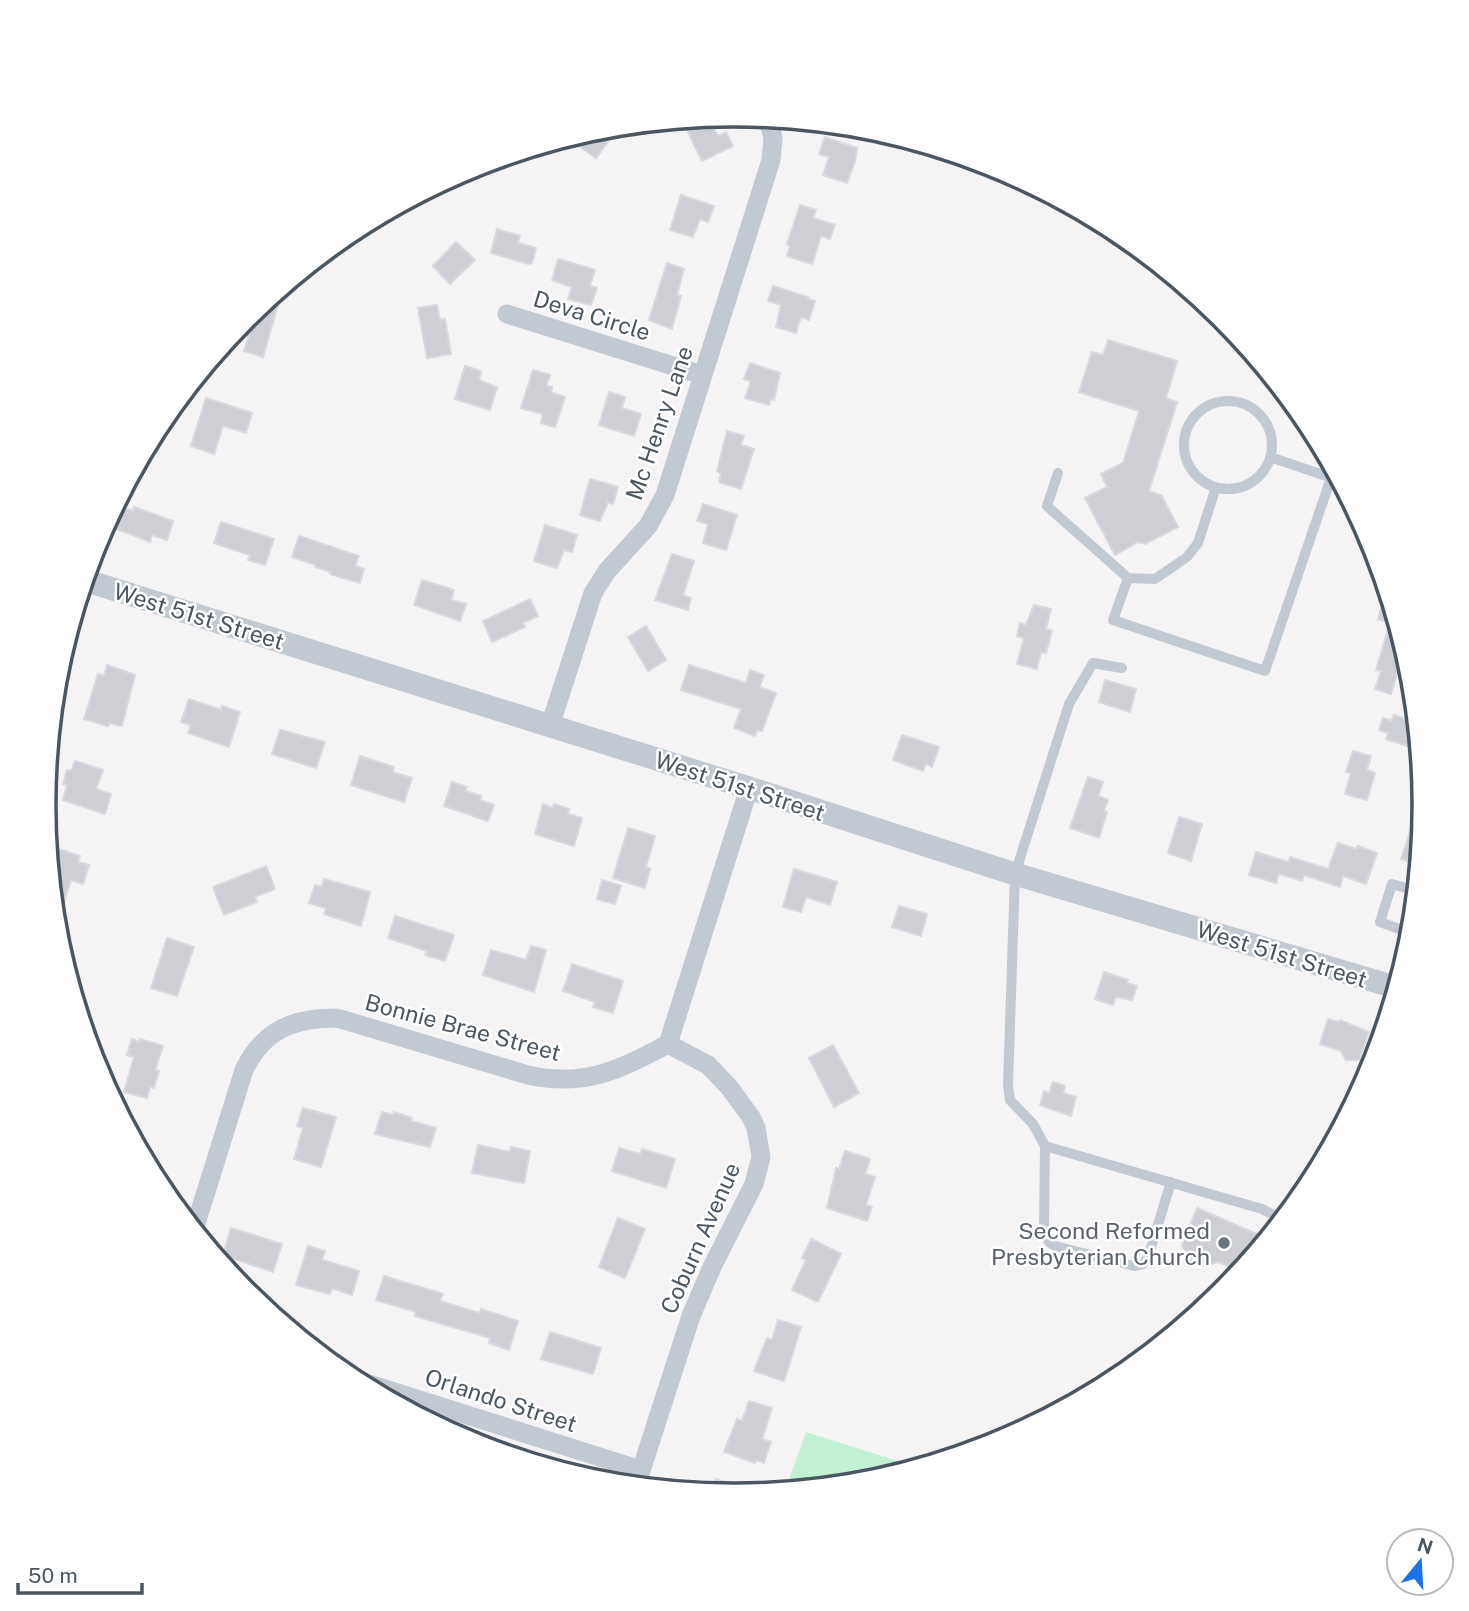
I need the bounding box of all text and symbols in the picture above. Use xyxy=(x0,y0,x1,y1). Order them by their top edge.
street label: Deva Circle xyxy=(530,284,654,346)
street label: Mc Henry Lane xyxy=(620,343,698,503)
street label: West 51st Street xyxy=(110,577,288,655)
street label: West 51st Street xyxy=(652,746,828,826)
street label: West 51st Street xyxy=(1193,915,1371,993)
street label: Bonnie Brae Street xyxy=(362,988,564,1066)
street label: Coburn Avenue xyxy=(655,1158,745,1318)
place label: Second Reformed Presbyterian Church xyxy=(991,1217,1210,1270)
marker: Second Reformed Presbyterian Church xyxy=(1216,1235,1232,1251)
street label: Orlando Street xyxy=(422,1363,580,1437)
north arrow xyxy=(1385,1527,1455,1597)
text: N xyxy=(1415,1533,1436,1559)
scale bar xyxy=(18,1552,142,1596)
text: 50 m xyxy=(28,1563,78,1588)

